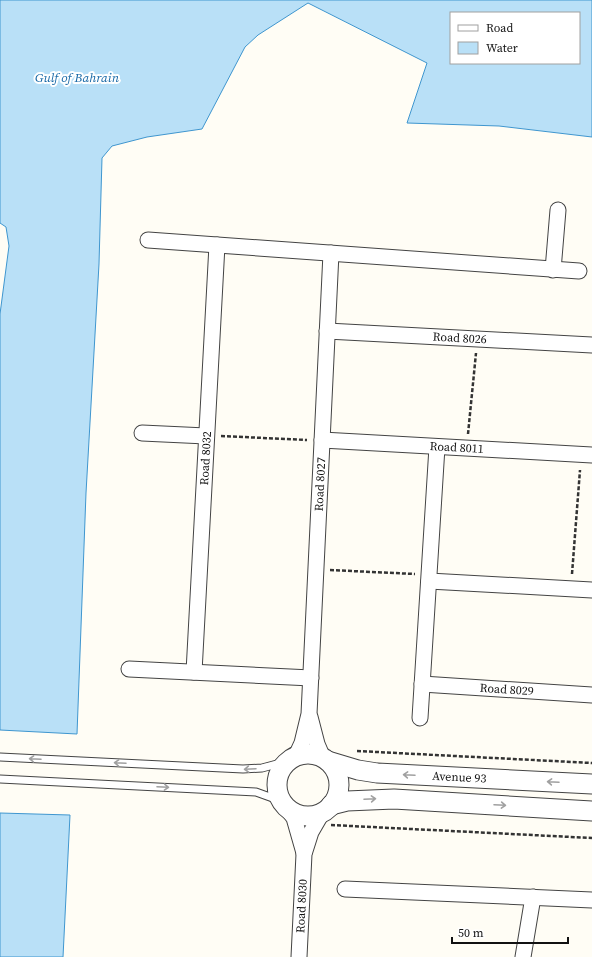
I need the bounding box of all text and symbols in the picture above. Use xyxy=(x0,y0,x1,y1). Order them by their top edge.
legend xyxy=(450,12,580,64)
text: Road xyxy=(486,20,513,36)
text: Water xyxy=(486,40,518,56)
water label: Gulf of Bahrain xyxy=(35,69,120,86)
street label: Road 8026 xyxy=(432,329,487,347)
street label: Road 8032 xyxy=(196,431,215,486)
street label: Road 8011 xyxy=(429,438,484,457)
street label: Road 8027 xyxy=(311,457,329,512)
street label: Road 8029 xyxy=(479,680,534,699)
one-way arrow xyxy=(29,755,42,763)
one-way arrow xyxy=(114,760,127,767)
one-way arrow xyxy=(244,765,257,773)
street label: Avenue 93 xyxy=(432,768,487,787)
one-way arrow xyxy=(403,771,416,778)
one-way arrow xyxy=(547,778,560,785)
one-way arrow xyxy=(156,784,169,791)
one-way arrow xyxy=(363,795,376,803)
one-way arrow xyxy=(493,802,506,809)
street label: Road 8030 xyxy=(292,879,311,933)
scale bar xyxy=(452,919,568,945)
text: 50 m xyxy=(458,925,484,941)

